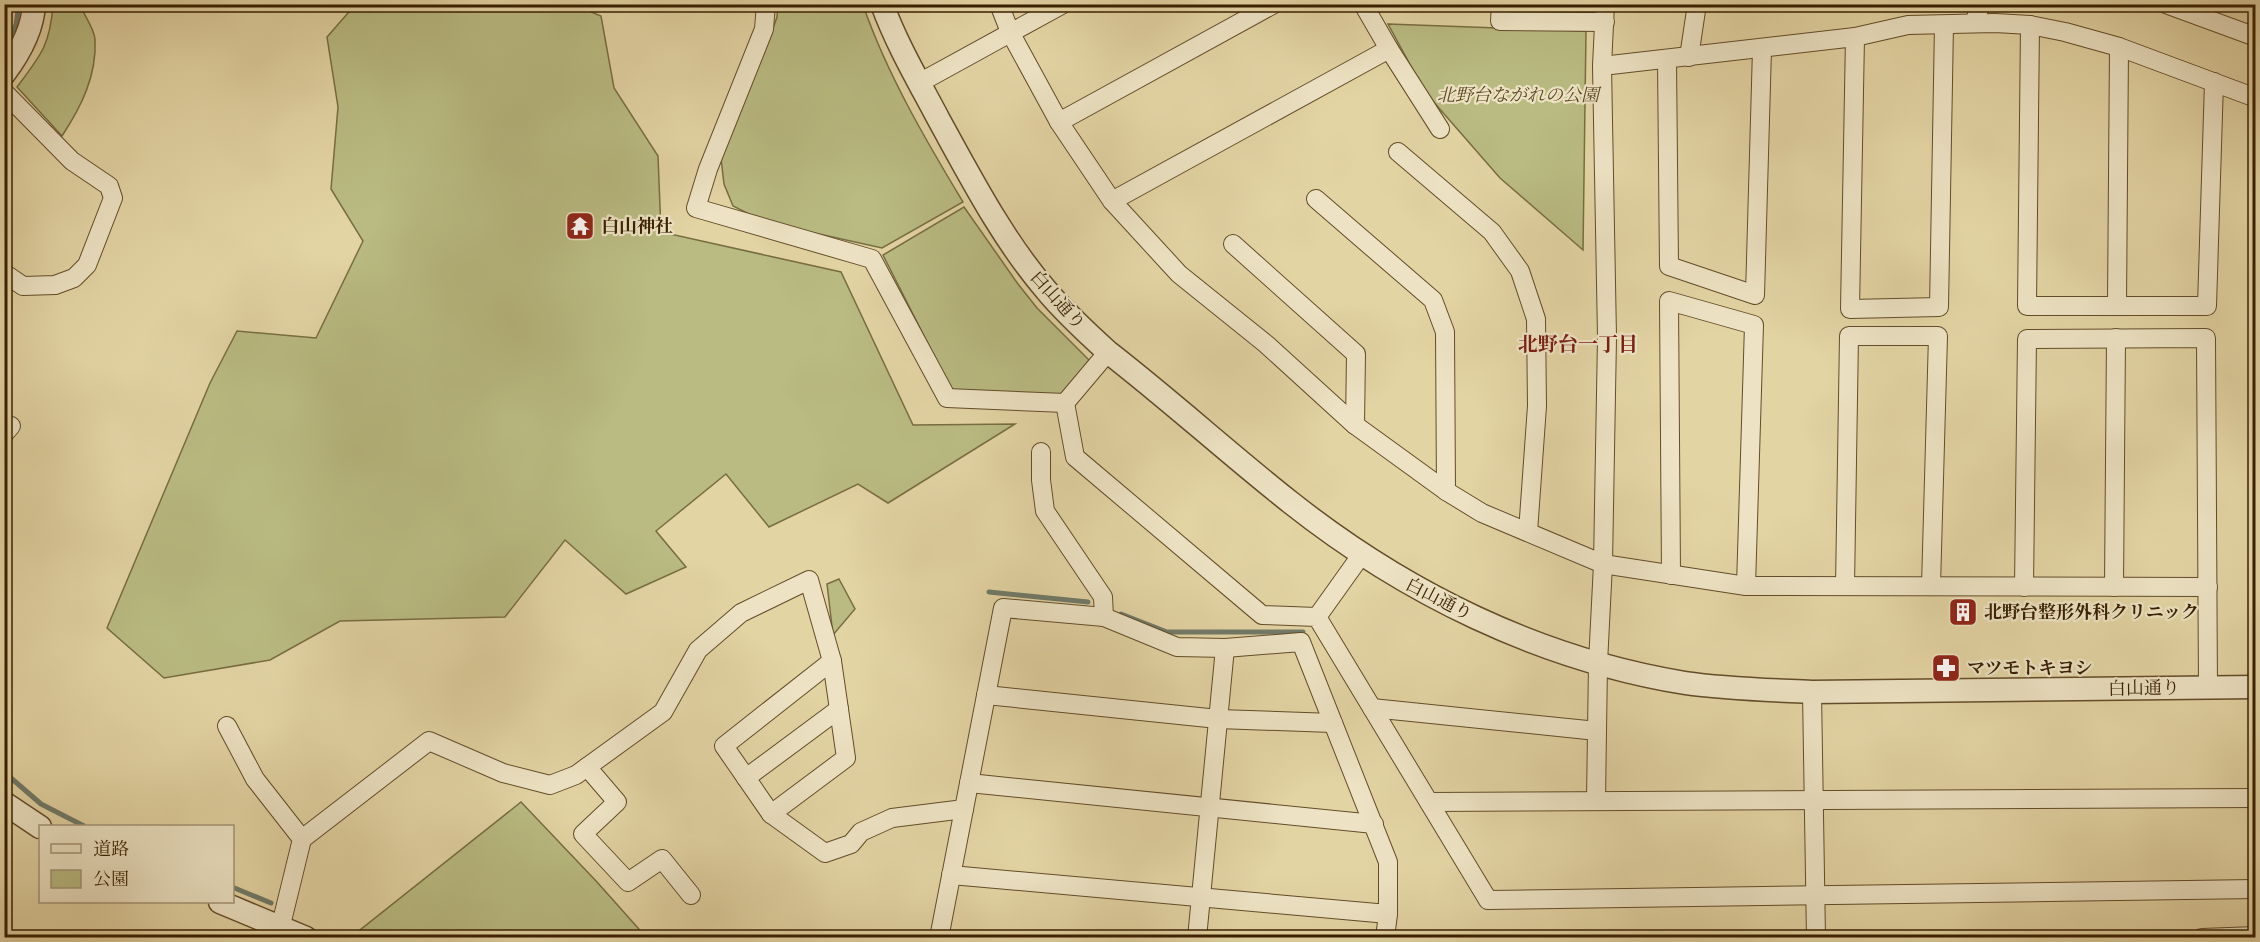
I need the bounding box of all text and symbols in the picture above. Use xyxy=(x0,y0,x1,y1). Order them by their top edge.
park label: 北野台ながれの公園 xyxy=(1437,84,1602,106)
temple icon: 白山神社 xyxy=(564,210,596,242)
place label: 白山神社 xyxy=(601,215,673,237)
street label: 白山通り xyxy=(1026,266,1090,334)
district label: 北野台一丁目 xyxy=(1518,332,1638,356)
street label: 白山通り xyxy=(1402,573,1476,625)
building icon: 北野台整形外科クリニック xyxy=(1947,596,1979,628)
place label: 北野台整形外科クリニック xyxy=(1984,601,2199,623)
pharmacy icon: マツモトキヨシ xyxy=(1930,652,1962,684)
place label: マツモトキヨシ xyxy=(1967,657,2092,679)
street label: 白山通り xyxy=(2108,676,2180,700)
legend xyxy=(39,825,234,903)
text: 道路 xyxy=(93,838,129,860)
text: 公園 xyxy=(93,868,129,890)

